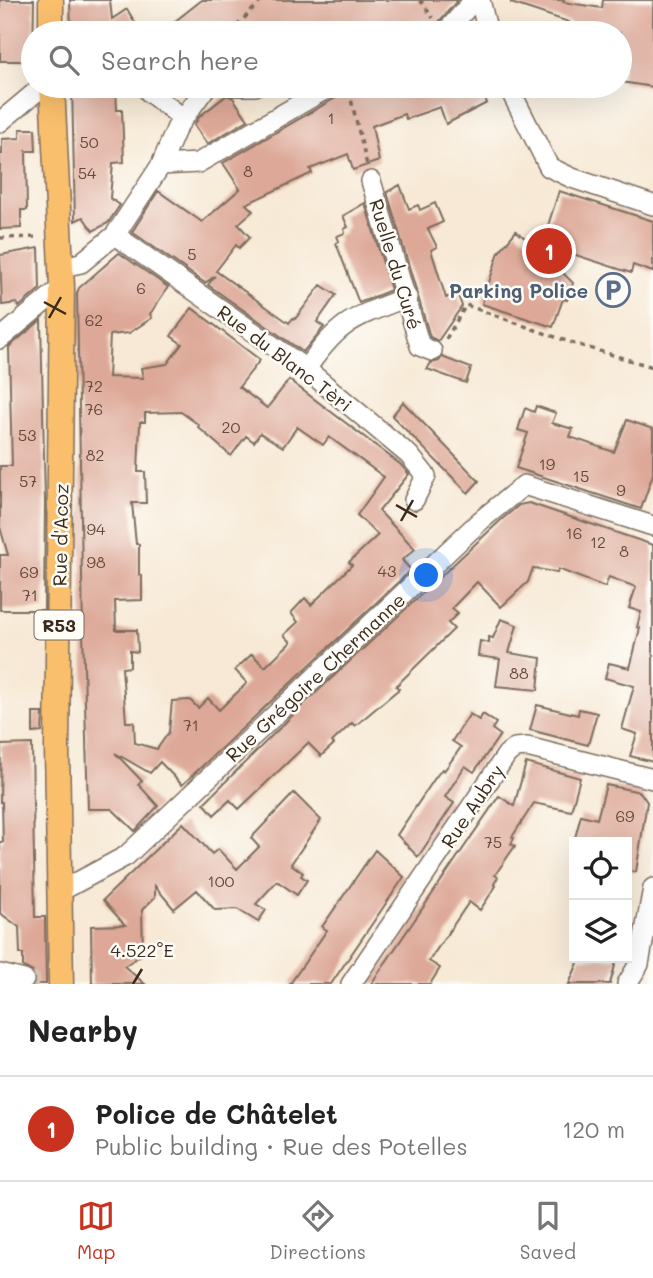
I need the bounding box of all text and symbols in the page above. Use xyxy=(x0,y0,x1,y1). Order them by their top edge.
search box xyxy=(21,21,632,98)
icon: search xyxy=(45,41,83,79)
text: Search here xyxy=(101,43,259,77)
house number: 1 xyxy=(327,107,335,128)
house number: 50 xyxy=(79,131,99,152)
house number: 8 xyxy=(243,160,253,181)
house number: 54 xyxy=(78,162,97,183)
street label: Ruelle du Curé xyxy=(364,196,428,332)
pin: 1 xyxy=(526,225,572,277)
house number: 5 xyxy=(187,243,197,264)
parking icon: Parking Police xyxy=(594,271,632,309)
house number: 6 xyxy=(136,277,146,298)
place label: Parking Police xyxy=(449,278,588,303)
street label: Rue du Blanc Tèri xyxy=(212,299,358,417)
house number: 62 xyxy=(85,309,103,330)
house number: 72 xyxy=(85,375,103,396)
house number: 76 xyxy=(85,398,103,419)
house number: 20 xyxy=(222,416,241,437)
house number: 53 xyxy=(18,424,36,445)
house number: 82 xyxy=(86,444,104,465)
house number: 19 xyxy=(539,453,555,474)
house number: 15 xyxy=(573,465,589,486)
house number: 57 xyxy=(19,470,37,491)
house number: 9 xyxy=(616,479,626,500)
street label: Rue d'Acoz xyxy=(47,483,73,587)
house number: 94 xyxy=(87,518,106,539)
house number: 16 xyxy=(566,522,582,543)
house number: 12 xyxy=(590,531,606,552)
house number: 8 xyxy=(619,540,629,561)
house number: 98 xyxy=(86,551,106,572)
your location xyxy=(409,558,443,592)
house number: 43 xyxy=(378,560,396,581)
house number: 69 xyxy=(19,561,39,582)
house number: 71 xyxy=(22,584,38,605)
street label: Rue Grégoire Chermanne xyxy=(220,587,410,767)
road number: R53 xyxy=(34,610,84,640)
house number: 88 xyxy=(509,662,529,683)
house number: 71 xyxy=(183,714,199,735)
street label: Rue Aubry xyxy=(435,759,509,853)
house number: 69 xyxy=(615,805,635,826)
house number: 75 xyxy=(484,831,502,852)
map controls xyxy=(569,837,632,963)
button: locate xyxy=(569,837,632,900)
house number: 100 xyxy=(208,870,235,891)
button: layers xyxy=(569,900,632,963)
text: 4.522°E xyxy=(110,938,174,962)
text: Nearby xyxy=(28,1010,138,1050)
text: Police de Châtelet xyxy=(95,1097,338,1131)
text: 1 xyxy=(46,1114,56,1144)
text: 120 m xyxy=(562,1114,625,1144)
text: Public building · Rue des Potelles xyxy=(95,1131,468,1161)
tab: Map xyxy=(77,1197,116,1264)
tab: Directions xyxy=(269,1197,366,1264)
tab: Saved xyxy=(520,1197,576,1264)

